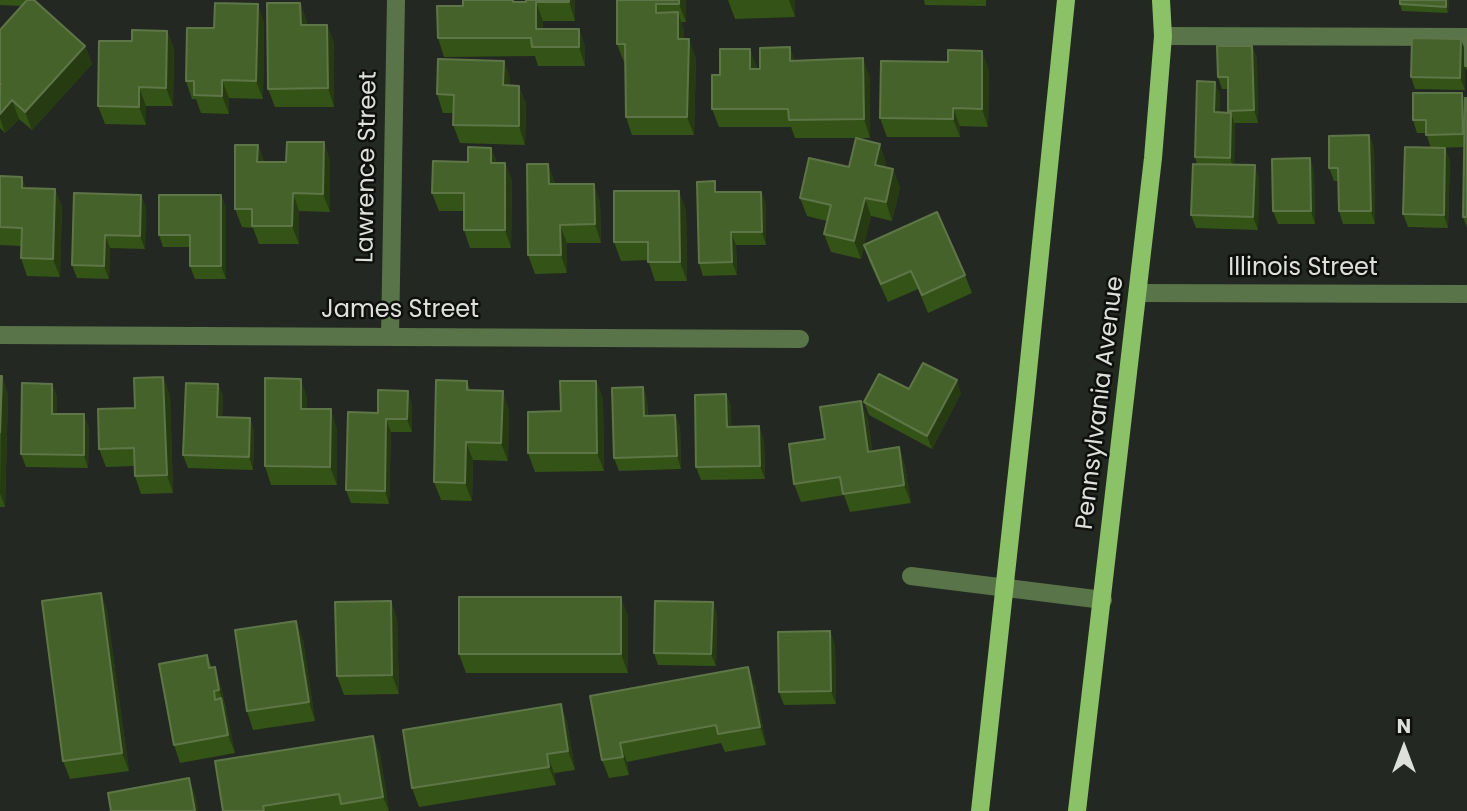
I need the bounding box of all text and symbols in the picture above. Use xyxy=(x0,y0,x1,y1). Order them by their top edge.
street label: Lawrence Street xyxy=(352,71,384,263)
street label: Illinois Street xyxy=(1228,255,1378,283)
street label: Pennsylvania Avenue xyxy=(1071,275,1131,531)
street label: James Street xyxy=(321,297,479,325)
north arrow xyxy=(1369,713,1439,783)
text: N xyxy=(1397,713,1411,740)

